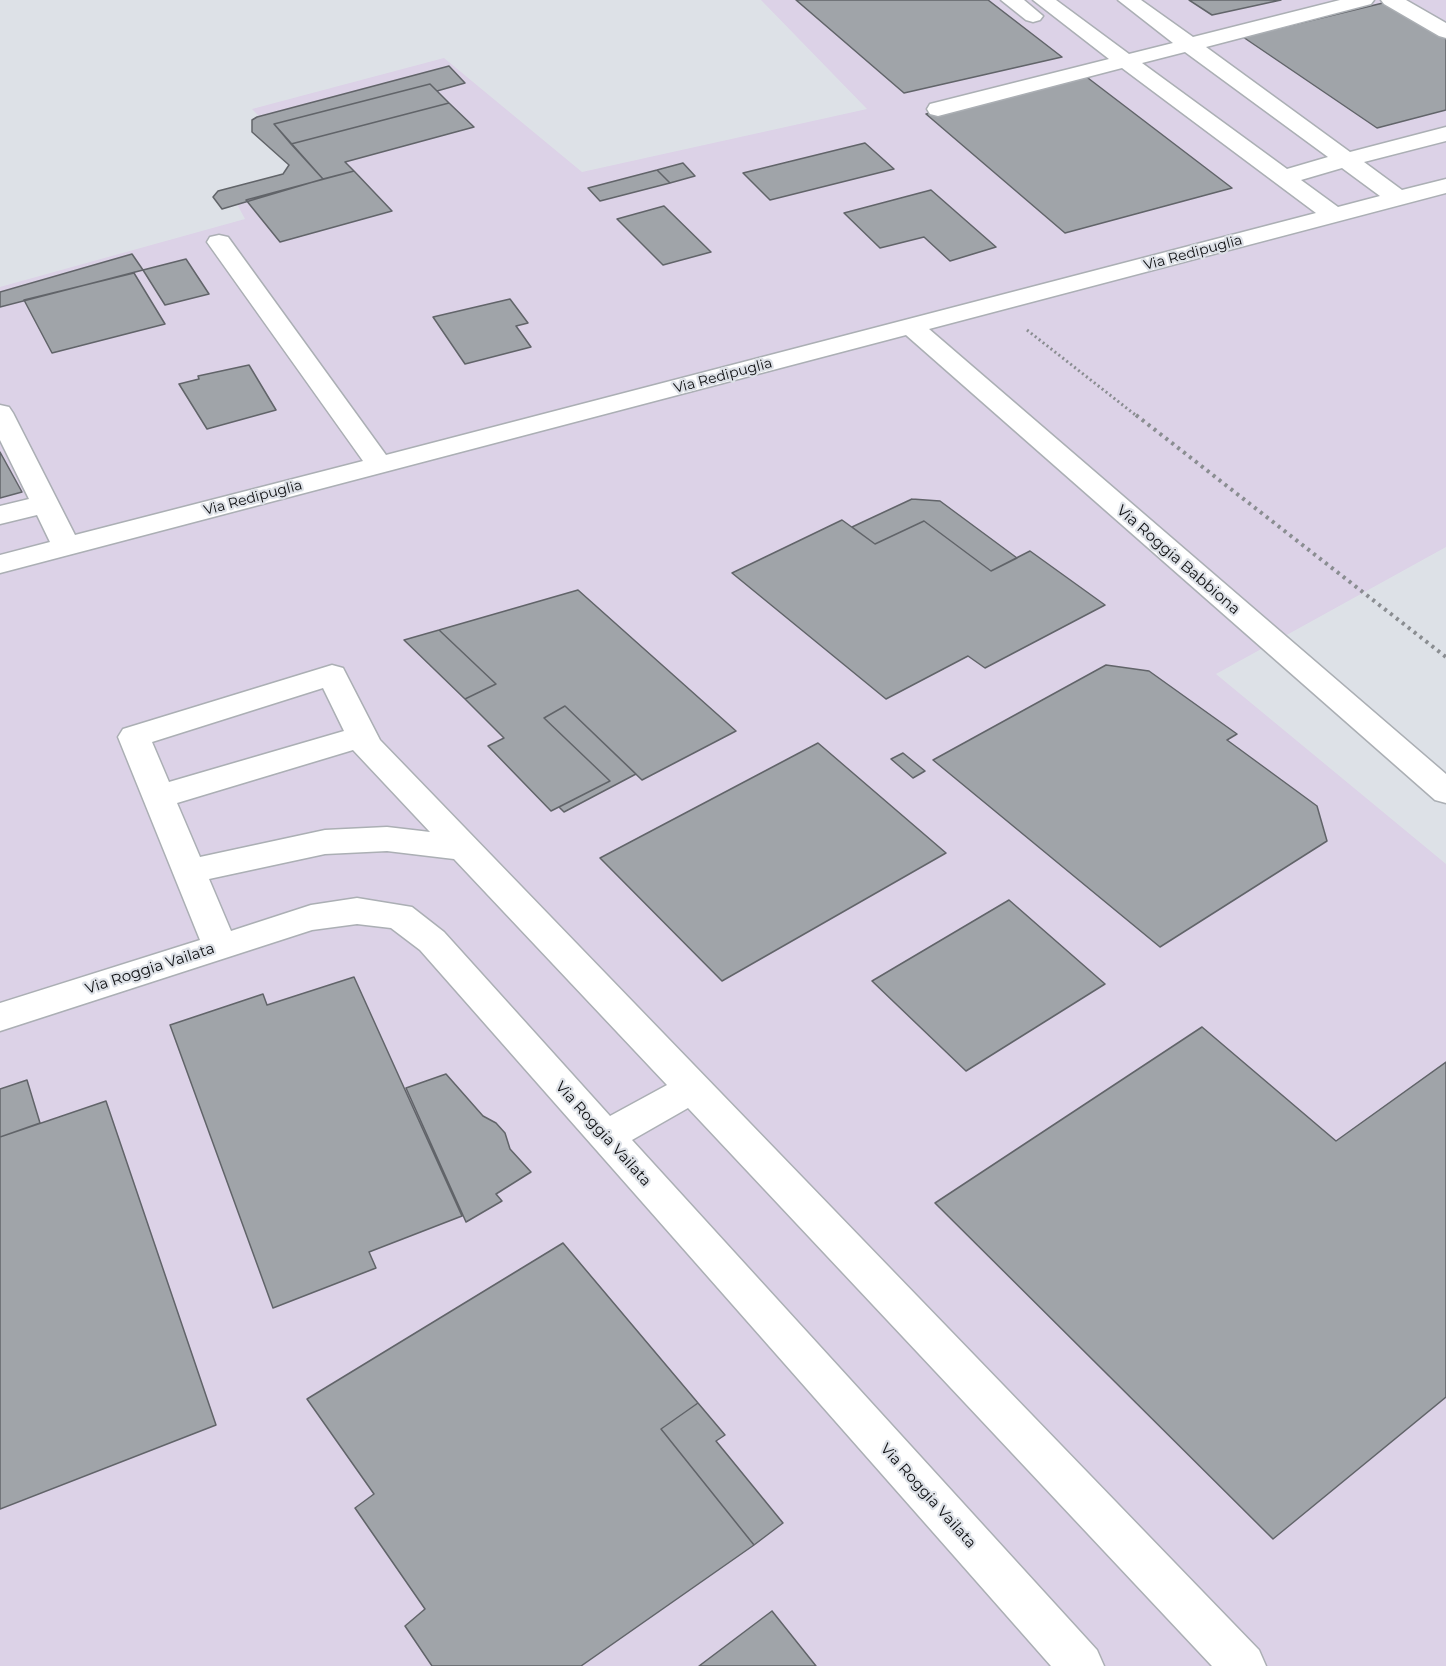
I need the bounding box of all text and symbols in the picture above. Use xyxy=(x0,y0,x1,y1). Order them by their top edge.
street label: Via Redipuglia xyxy=(1142,232,1244,274)
street label: Via Redipuglia xyxy=(672,355,774,397)
street label: Via Redipuglia xyxy=(202,477,304,519)
street label: Via Roggia Babbiona xyxy=(1113,502,1243,618)
street label: Via Roggia Vailata xyxy=(83,940,217,998)
street label: Via Roggia Vailata xyxy=(551,1078,655,1190)
street label: Via Roggia Vailata xyxy=(876,1440,980,1552)

